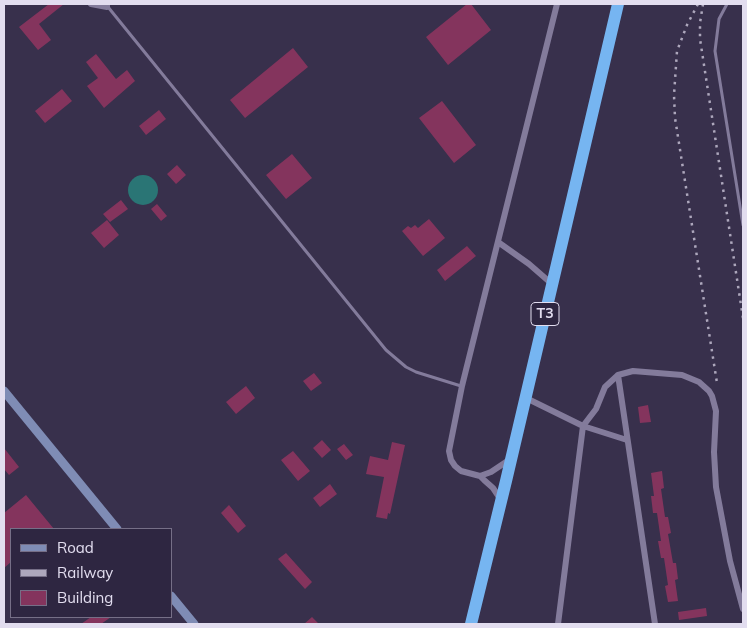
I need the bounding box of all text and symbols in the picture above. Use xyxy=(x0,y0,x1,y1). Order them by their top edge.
road number: T3 xyxy=(531,302,559,326)
legend xyxy=(10,528,172,618)
text: Road xyxy=(57,538,94,557)
text: Railway xyxy=(57,563,113,582)
text: Building xyxy=(57,588,113,607)

